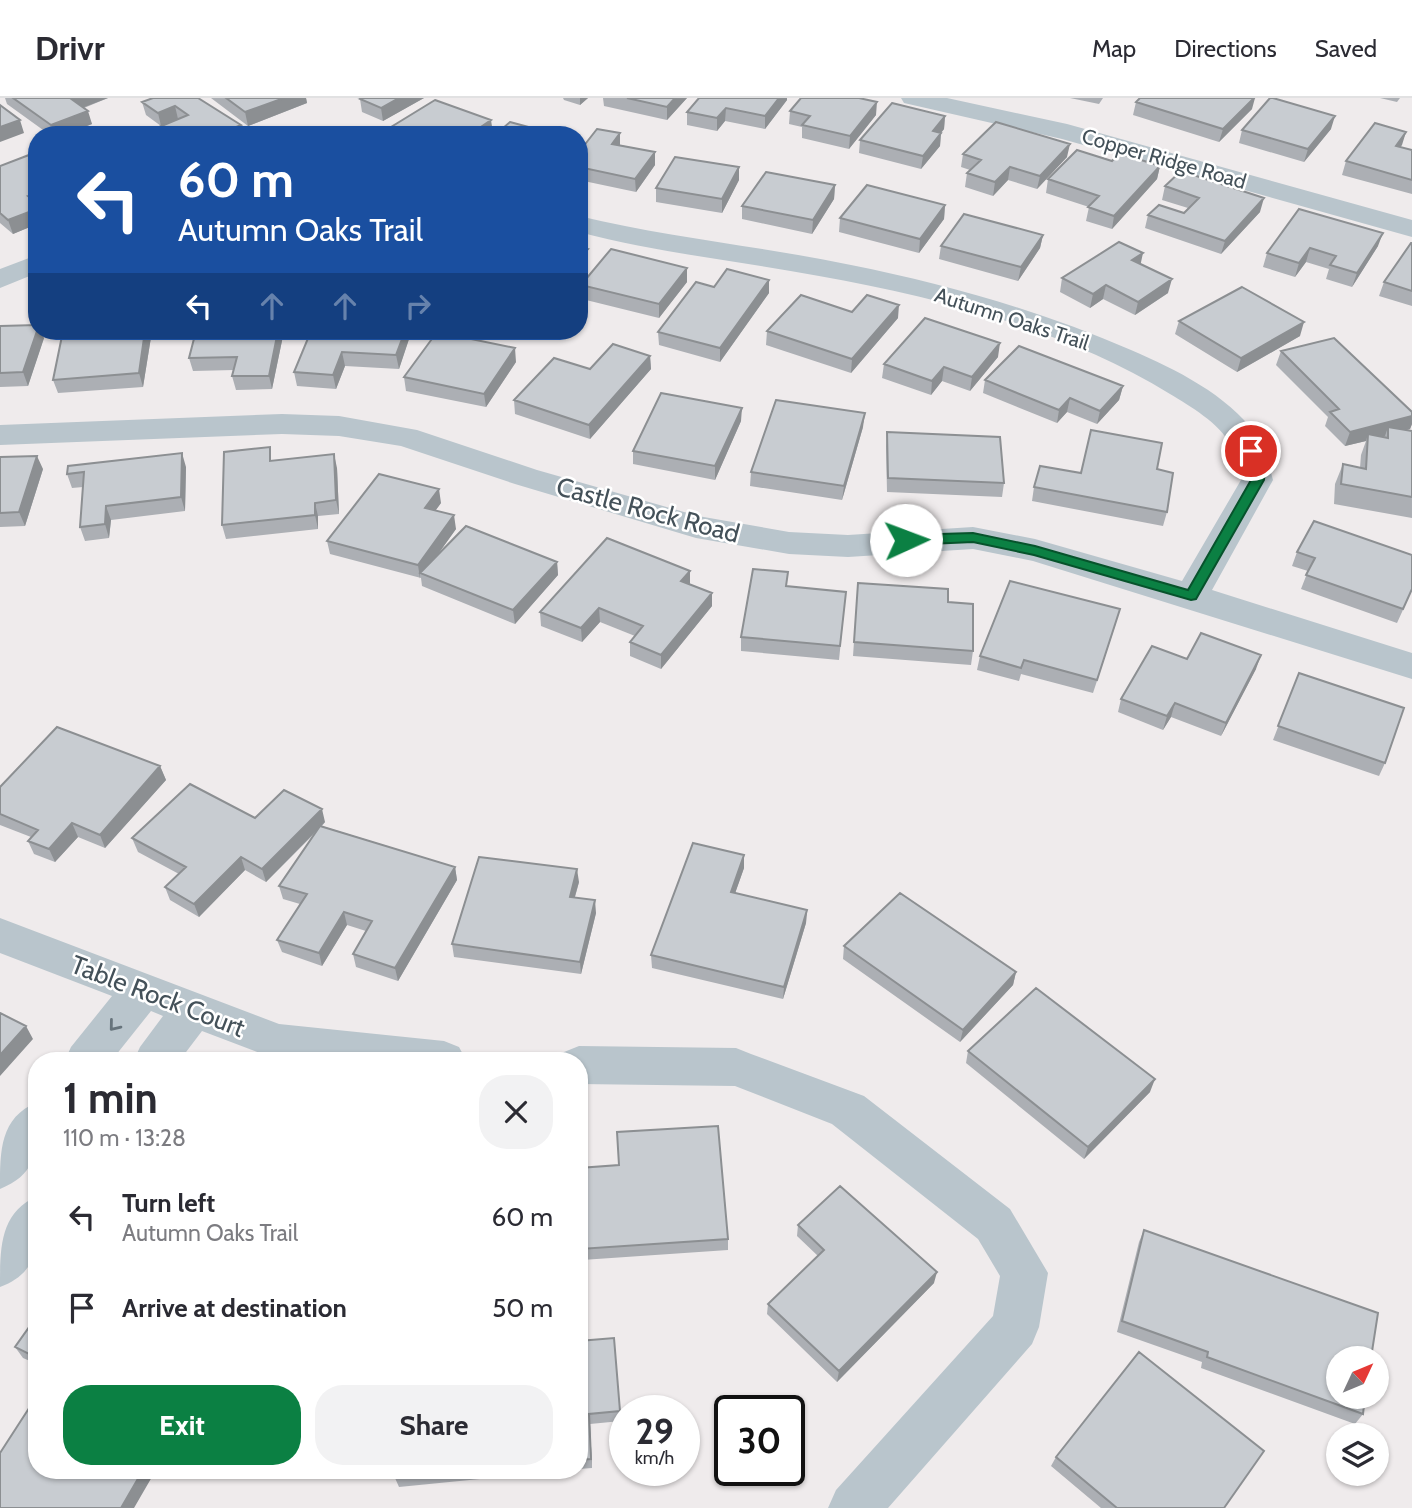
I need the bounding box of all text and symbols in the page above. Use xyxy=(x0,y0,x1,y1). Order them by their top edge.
text: Drivr xyxy=(35,28,105,68)
text: Map xyxy=(1092,34,1136,63)
text: Directions xyxy=(1174,34,1277,63)
text: Saved xyxy=(1315,34,1377,63)
street label: Copper Ridge Road xyxy=(1079,123,1249,194)
text: 60 m xyxy=(178,150,294,209)
icon: left xyxy=(63,154,154,245)
text: Autumn Oaks Trail xyxy=(178,210,423,249)
street label: Autumn Oaks Trail xyxy=(932,282,1093,355)
icon: left xyxy=(180,287,218,325)
icon: ahead xyxy=(253,287,291,325)
icon: ahead xyxy=(326,287,364,325)
icon: right xyxy=(399,287,437,325)
pin xyxy=(1221,421,1281,481)
icon: arrive xyxy=(1232,432,1270,470)
street label: Castle Rock Road xyxy=(553,470,743,550)
position arrow xyxy=(869,503,943,577)
street label: Table Rock Court xyxy=(67,948,250,1044)
one-way arrow xyxy=(109,1018,122,1030)
text: 1 min xyxy=(63,1072,158,1124)
button: close xyxy=(479,1075,553,1149)
text: 110 m · 13:28 xyxy=(63,1124,186,1152)
text: Turn left xyxy=(122,1187,215,1219)
icon: left xyxy=(63,1198,101,1236)
text: 60 m xyxy=(491,1201,553,1233)
text: Autumn Oaks Trail xyxy=(122,1219,298,1247)
icon: arrive xyxy=(63,1289,101,1327)
text: Arrive at destination xyxy=(122,1292,347,1324)
text: 50 m xyxy=(492,1292,553,1324)
north arrow xyxy=(1326,1346,1390,1409)
map controls xyxy=(1326,1346,1389,1486)
button: Exit xyxy=(63,1385,301,1465)
button: Share xyxy=(315,1385,553,1465)
speed limit sign: 30 xyxy=(714,1395,805,1486)
text: 29 xyxy=(635,1410,674,1453)
button: layers xyxy=(1326,1423,1389,1486)
text: km/h xyxy=(635,1447,674,1469)

